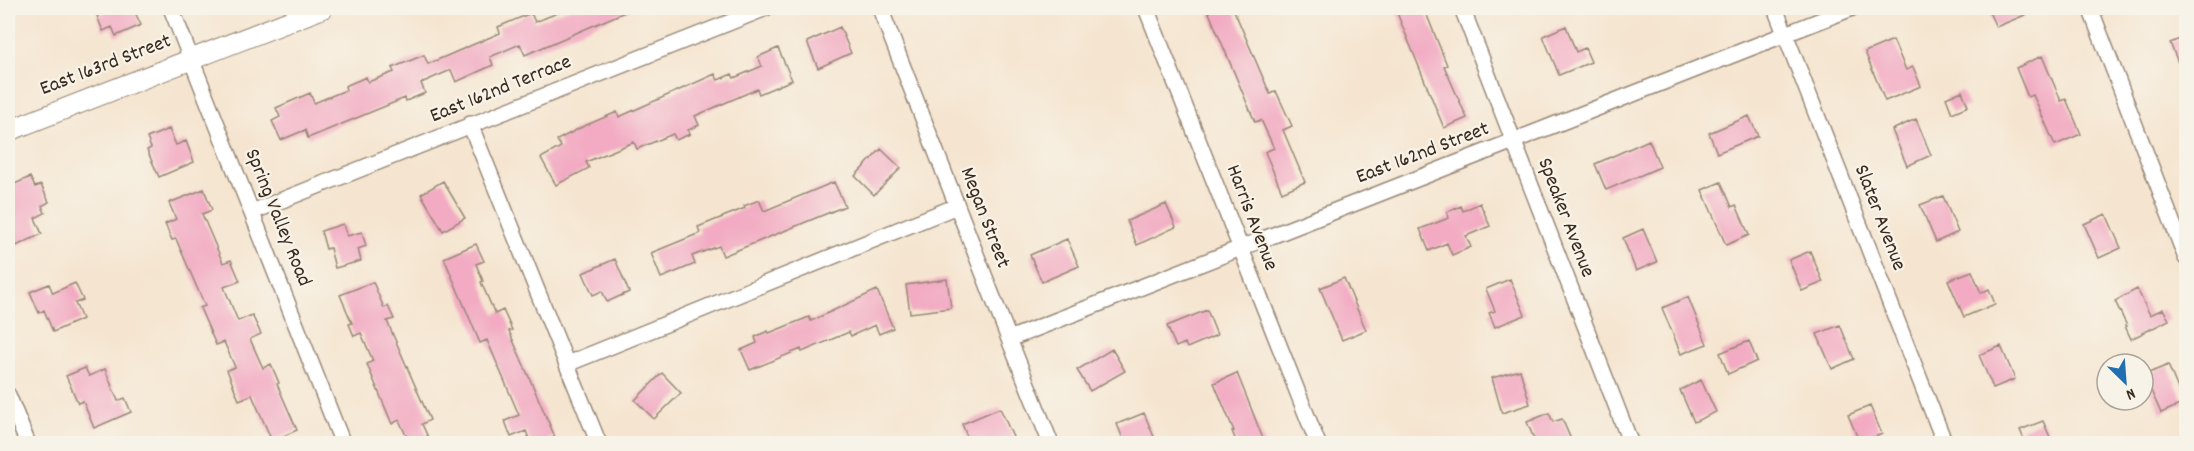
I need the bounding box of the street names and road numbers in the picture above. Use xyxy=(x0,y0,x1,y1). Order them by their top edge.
street label: East 163rd Street xyxy=(36,27,176,105)
street label: East 162nd Terrace xyxy=(426,48,576,132)
street label: East 162nd Street xyxy=(1352,115,1494,193)
street label: Spring Valley Road xyxy=(236,145,318,291)
street label: Speaker Avenue xyxy=(1528,154,1602,282)
street label: Harris Avenue xyxy=(1217,161,1285,275)
street label: Slater Avenue xyxy=(1845,161,1913,275)
street label: Megan Street xyxy=(951,163,1017,273)

